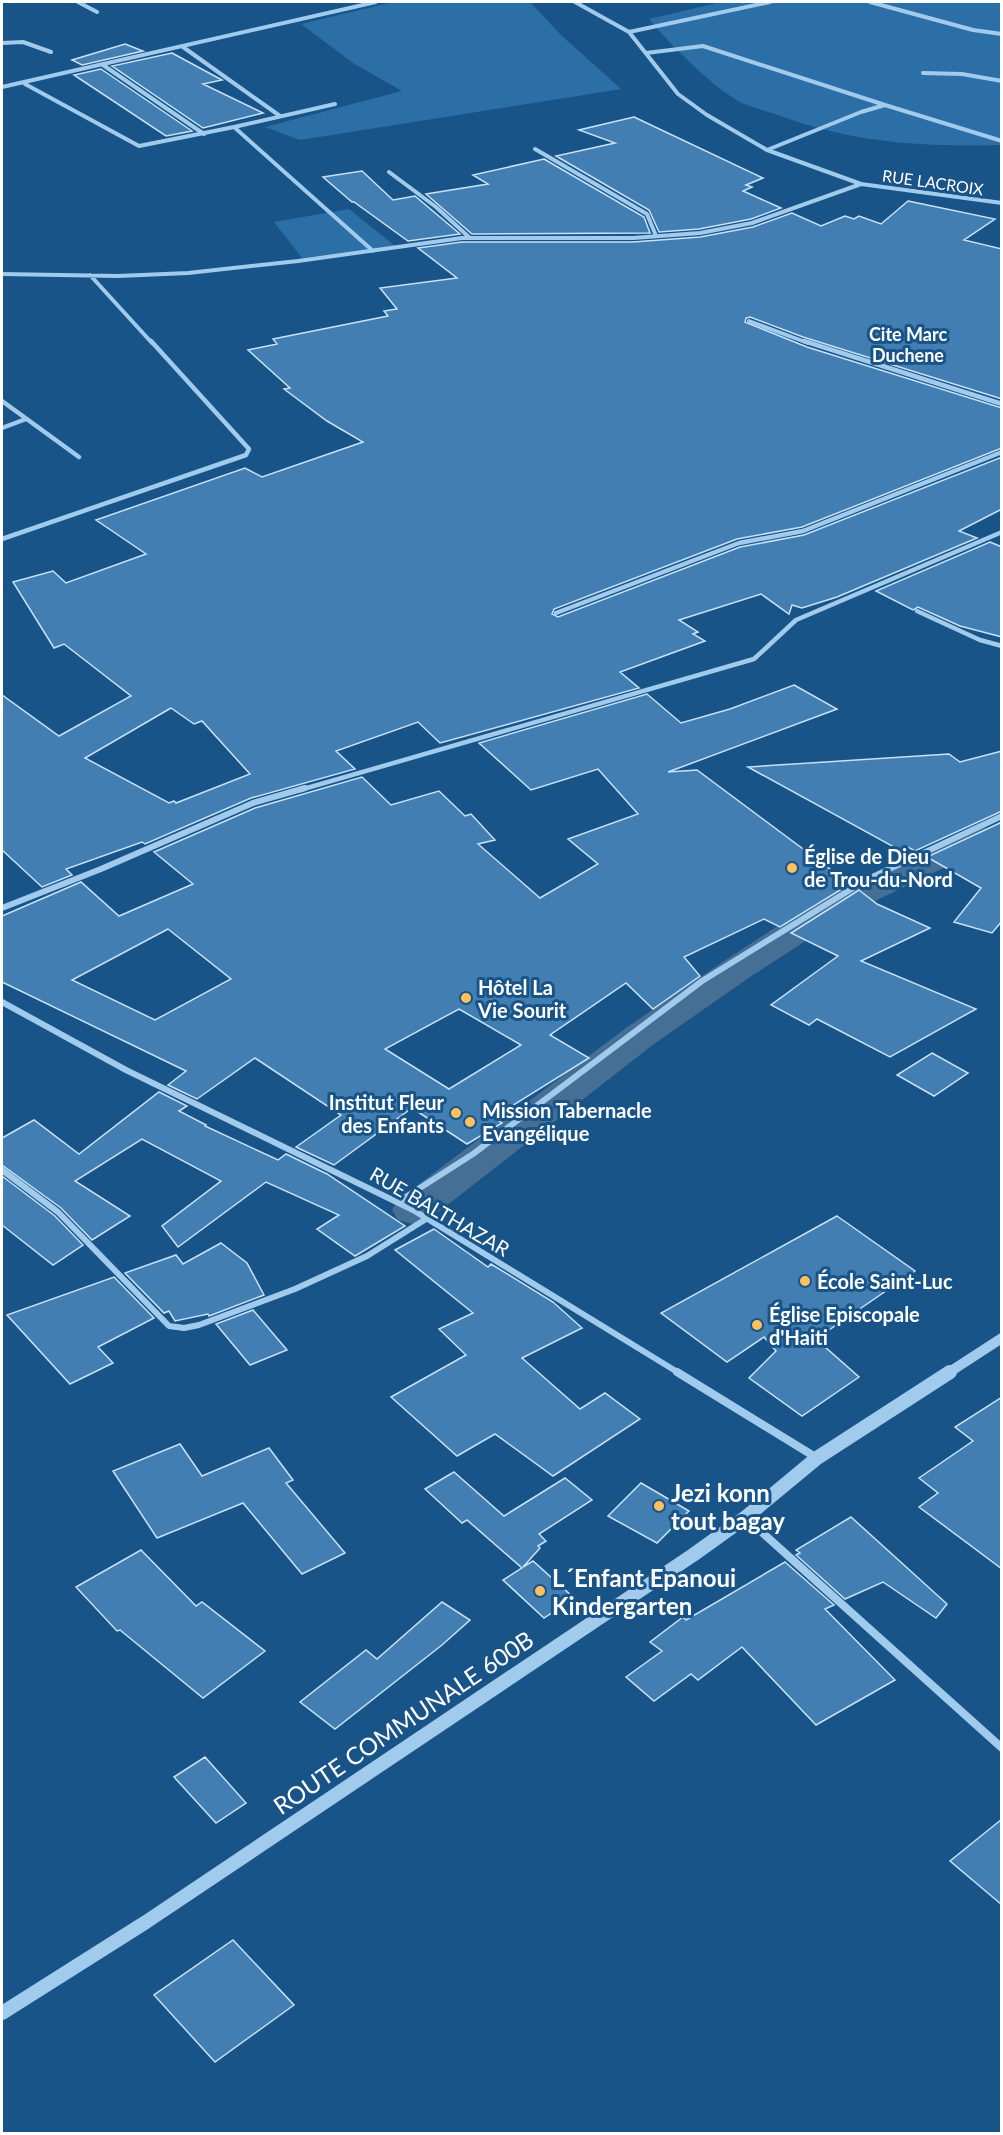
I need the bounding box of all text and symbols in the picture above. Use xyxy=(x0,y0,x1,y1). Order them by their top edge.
street label: RUE LACROIX xyxy=(881,165,985,199)
district label: Cite Marc Duchene xyxy=(869,323,947,366)
place label: Église de Dieu de Trou-du-Nord xyxy=(804,844,953,891)
marker: Église de Dieu de Trou-du-Nord xyxy=(785,861,799,875)
place label: Hôtel La Vie Sourit xyxy=(477,975,567,1022)
marker: Hôtel La Vie Sourit xyxy=(459,991,473,1005)
place label: Institut Fleur des Enfants xyxy=(329,1090,445,1137)
place label: Mission Tabernacle Evangélique xyxy=(482,1098,652,1145)
marker: Institut Fleur des Enfants xyxy=(449,1106,463,1120)
marker: Mission Tabernacle Evangélique xyxy=(463,1115,477,1129)
street label: RUE BALTHAZAR xyxy=(366,1161,514,1261)
place label: École Saint-Luc xyxy=(817,1269,953,1293)
marker: École Saint-Luc xyxy=(798,1274,812,1288)
place label: Église Episcopale d'Haiti xyxy=(769,1302,920,1349)
marker: Église Episcopale d'Haiti xyxy=(750,1318,764,1332)
place label: Jezi konn tout bagay xyxy=(671,1478,785,1535)
marker: Jezi konn tout bagay xyxy=(652,1499,666,1513)
place label: L´Enfant Epanoui Kindergarten xyxy=(552,1563,736,1620)
marker: L´Enfant Epanoui Kindergarten xyxy=(533,1584,547,1598)
street label: ROUTE COMMUNALE 600B xyxy=(268,1624,538,1820)

